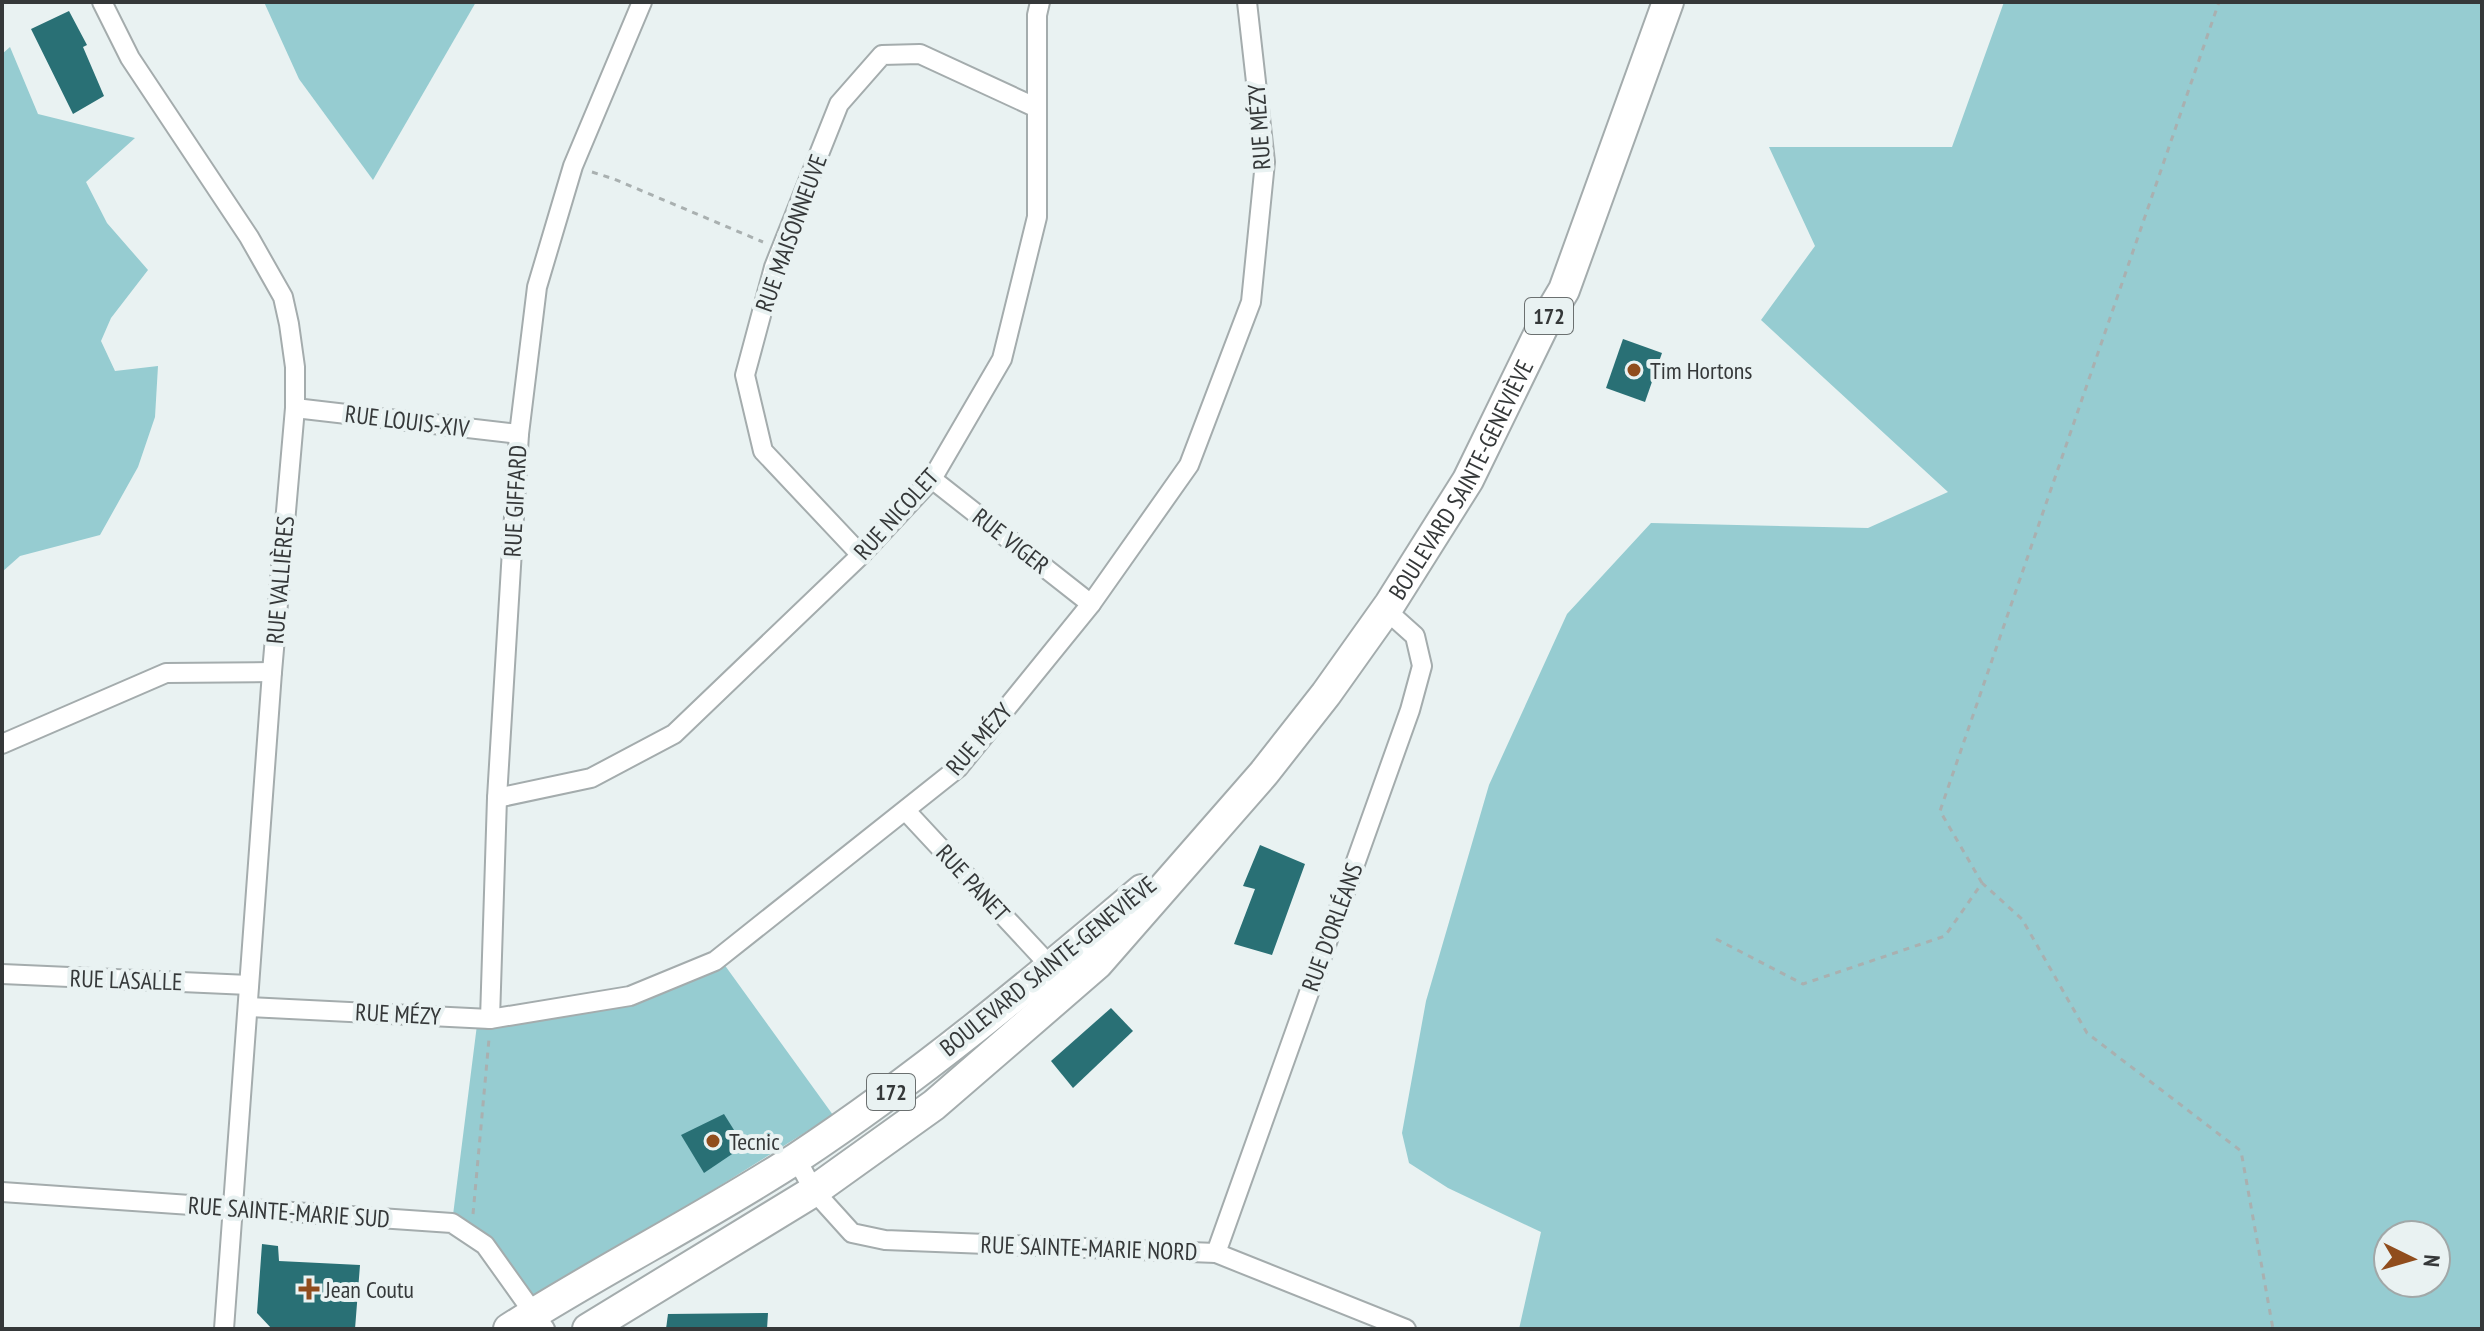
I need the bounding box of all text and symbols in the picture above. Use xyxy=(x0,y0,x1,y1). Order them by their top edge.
street label: RUE MÉZY xyxy=(1241,83,1277,171)
street label: RUE MAISONNEUVE xyxy=(748,150,834,316)
road number: 172 xyxy=(1525,298,1573,334)
street label: BOULEVARD SAINTE-GENEVIÈVE xyxy=(1381,355,1540,605)
place label: Tim Hortons xyxy=(1650,355,1752,386)
marker: Tim Hortons xyxy=(1625,361,1643,379)
street label: RUE LOUIS-XIV xyxy=(343,398,472,444)
street label: RUE GIFFARD xyxy=(497,444,533,558)
street label: RUE NICOLET xyxy=(847,462,945,566)
street label: RUE VIGER xyxy=(966,501,1056,581)
street label: RUE VALLIÈRES xyxy=(259,515,301,645)
street label: RUE MÉZY xyxy=(939,696,1019,782)
street label: RUE PANET xyxy=(930,838,1017,928)
street label: RUE D'ORLÉANS xyxy=(1294,859,1370,995)
street label: BOULEVARD SAINTE-GENEVIÈVE xyxy=(933,869,1163,1063)
street label: RUE LASALLE xyxy=(69,963,183,997)
street label: RUE MÉZY xyxy=(354,996,442,1032)
road number: 172 xyxy=(867,1074,915,1110)
place label: Tecnic xyxy=(729,1126,780,1157)
marker: Tecnic xyxy=(704,1132,722,1150)
street label: RUE SAINTE-MARIE SUD xyxy=(187,1189,391,1235)
north arrow xyxy=(2372,1219,2452,1299)
street label: RUE SAINTE-MARIE NORD xyxy=(980,1229,1198,1267)
text: N xyxy=(2417,1254,2446,1268)
place label: Jean Coutu xyxy=(324,1274,414,1305)
marker: Jean Coutu xyxy=(300,1280,318,1298)

